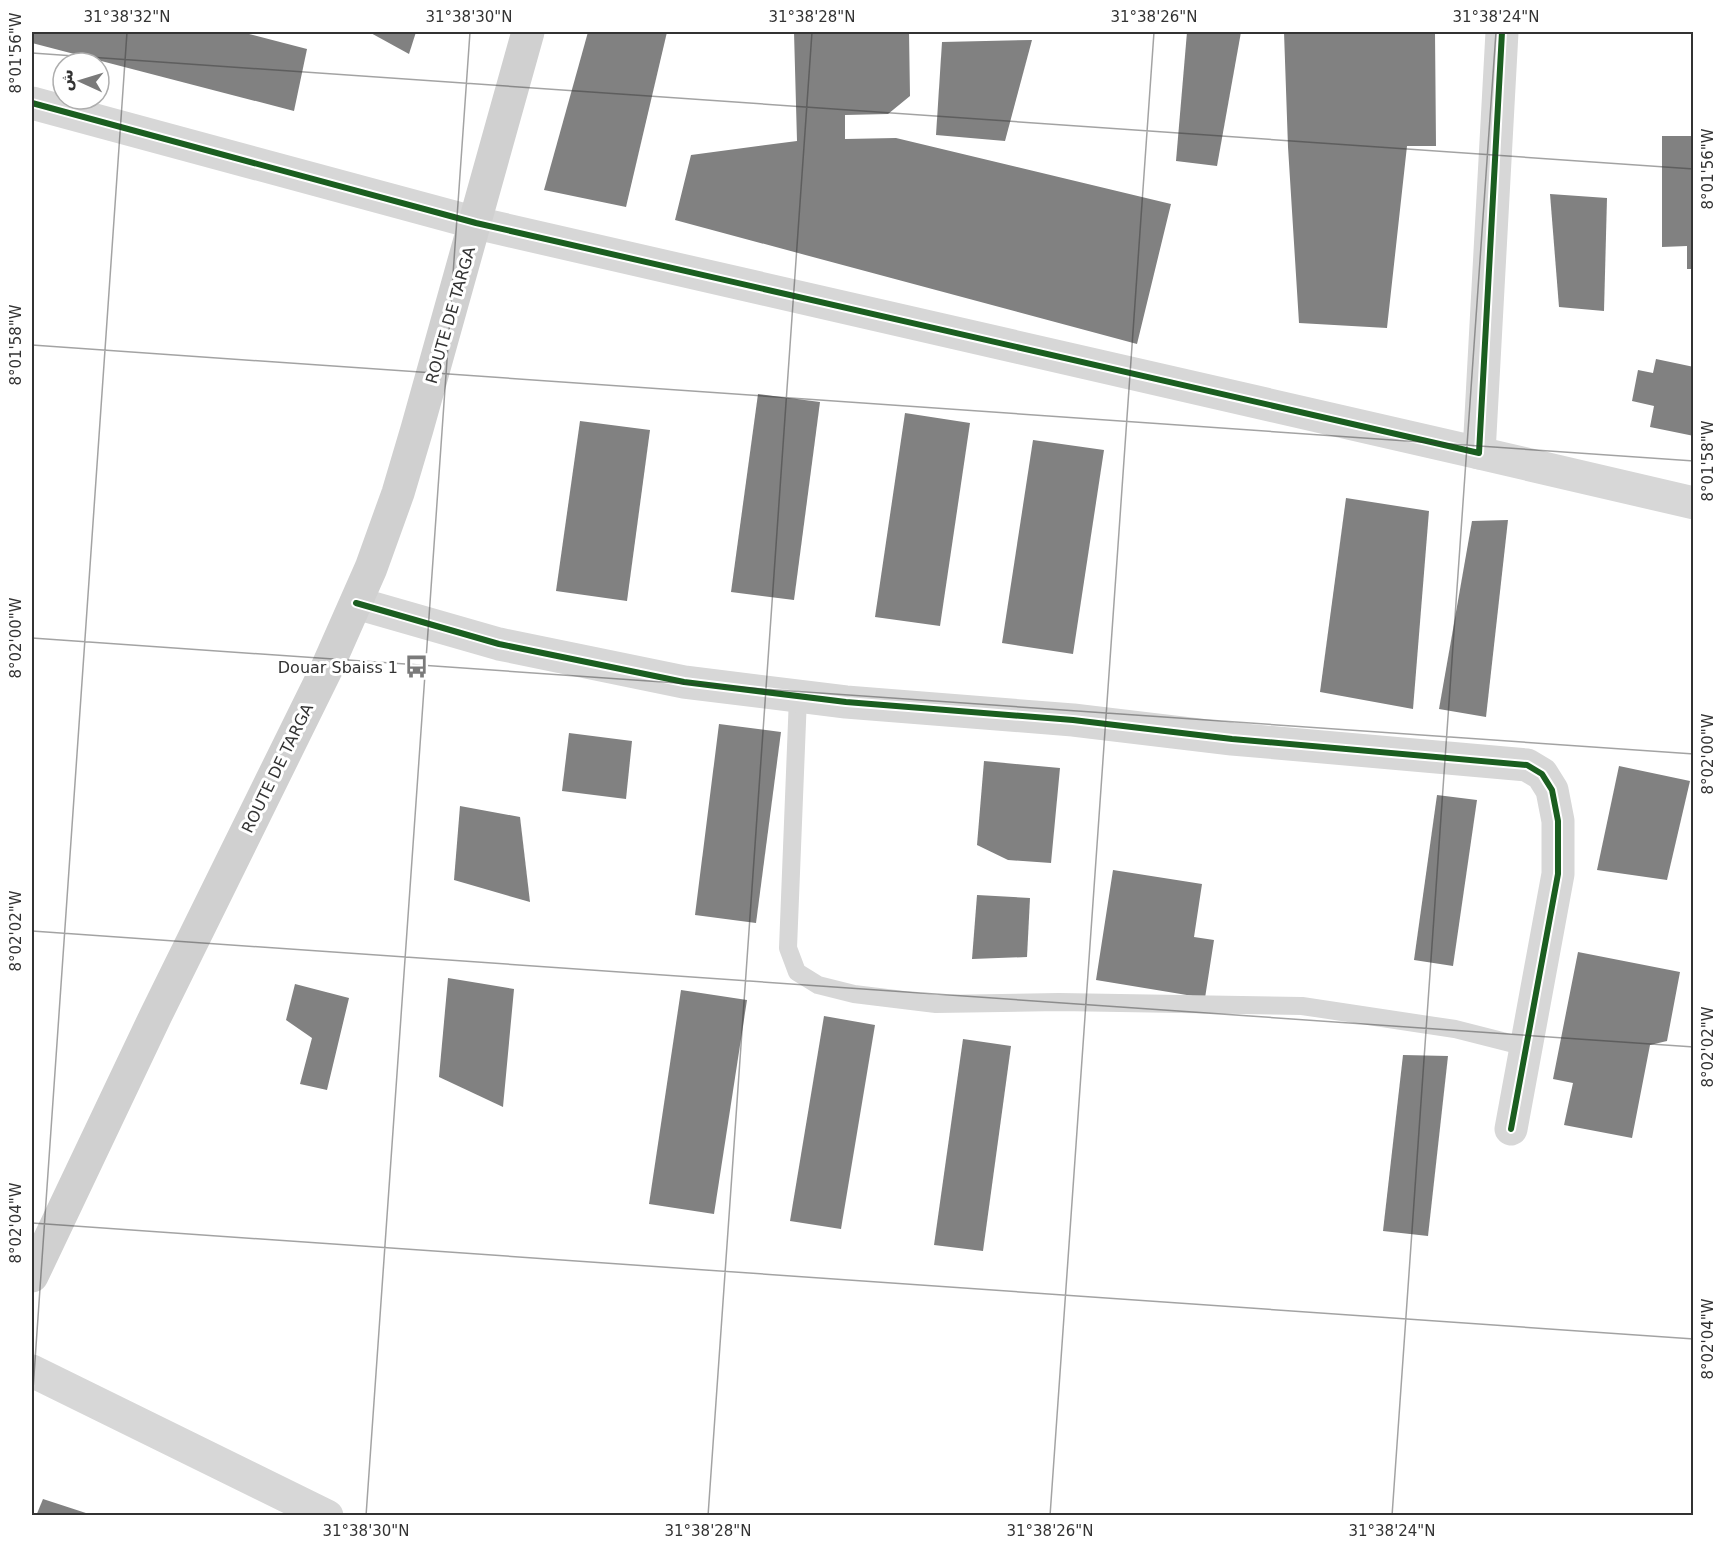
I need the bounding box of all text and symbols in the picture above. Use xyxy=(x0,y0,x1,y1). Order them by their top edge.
text: 31°38'32"N xyxy=(83,8,171,26)
text: 31°38'30"N xyxy=(425,8,513,26)
text: 31°38'28"N xyxy=(768,8,856,26)
text: 31°38'26"N xyxy=(1110,8,1198,26)
text: 31°38'24"N xyxy=(1452,8,1540,26)
text: 8°01'56"W xyxy=(7,12,25,94)
north arrow xyxy=(51,51,111,111)
text: ش xyxy=(56,68,77,92)
text: 8°01'56"W xyxy=(1699,128,1717,210)
street label: ROUTE DE TARGA xyxy=(422,244,479,386)
text: 8°01'58"W xyxy=(7,304,25,386)
text: 8°01'58"W xyxy=(1699,420,1717,502)
text: 8°02'00"W xyxy=(7,597,25,679)
bus stop icon: Douar Sbaiss 1 xyxy=(403,654,429,680)
place label: Douar Sbaiss 1 xyxy=(278,658,398,677)
street label: ROUTE DE TARGA xyxy=(238,700,317,836)
text: 8°02'00"W xyxy=(1699,713,1717,795)
text: 8°02'02"W xyxy=(7,890,25,972)
text: 8°02'02"W xyxy=(1699,1006,1717,1088)
text: 8°02'04"W xyxy=(7,1182,25,1264)
text: 8°02'04"W xyxy=(1699,1298,1717,1380)
text: 31°38'30"N xyxy=(322,1522,410,1540)
text: 31°38'28"N xyxy=(664,1522,752,1540)
text: 31°38'26"N xyxy=(1006,1522,1094,1540)
text: 31°38'24"N xyxy=(1348,1522,1436,1540)

